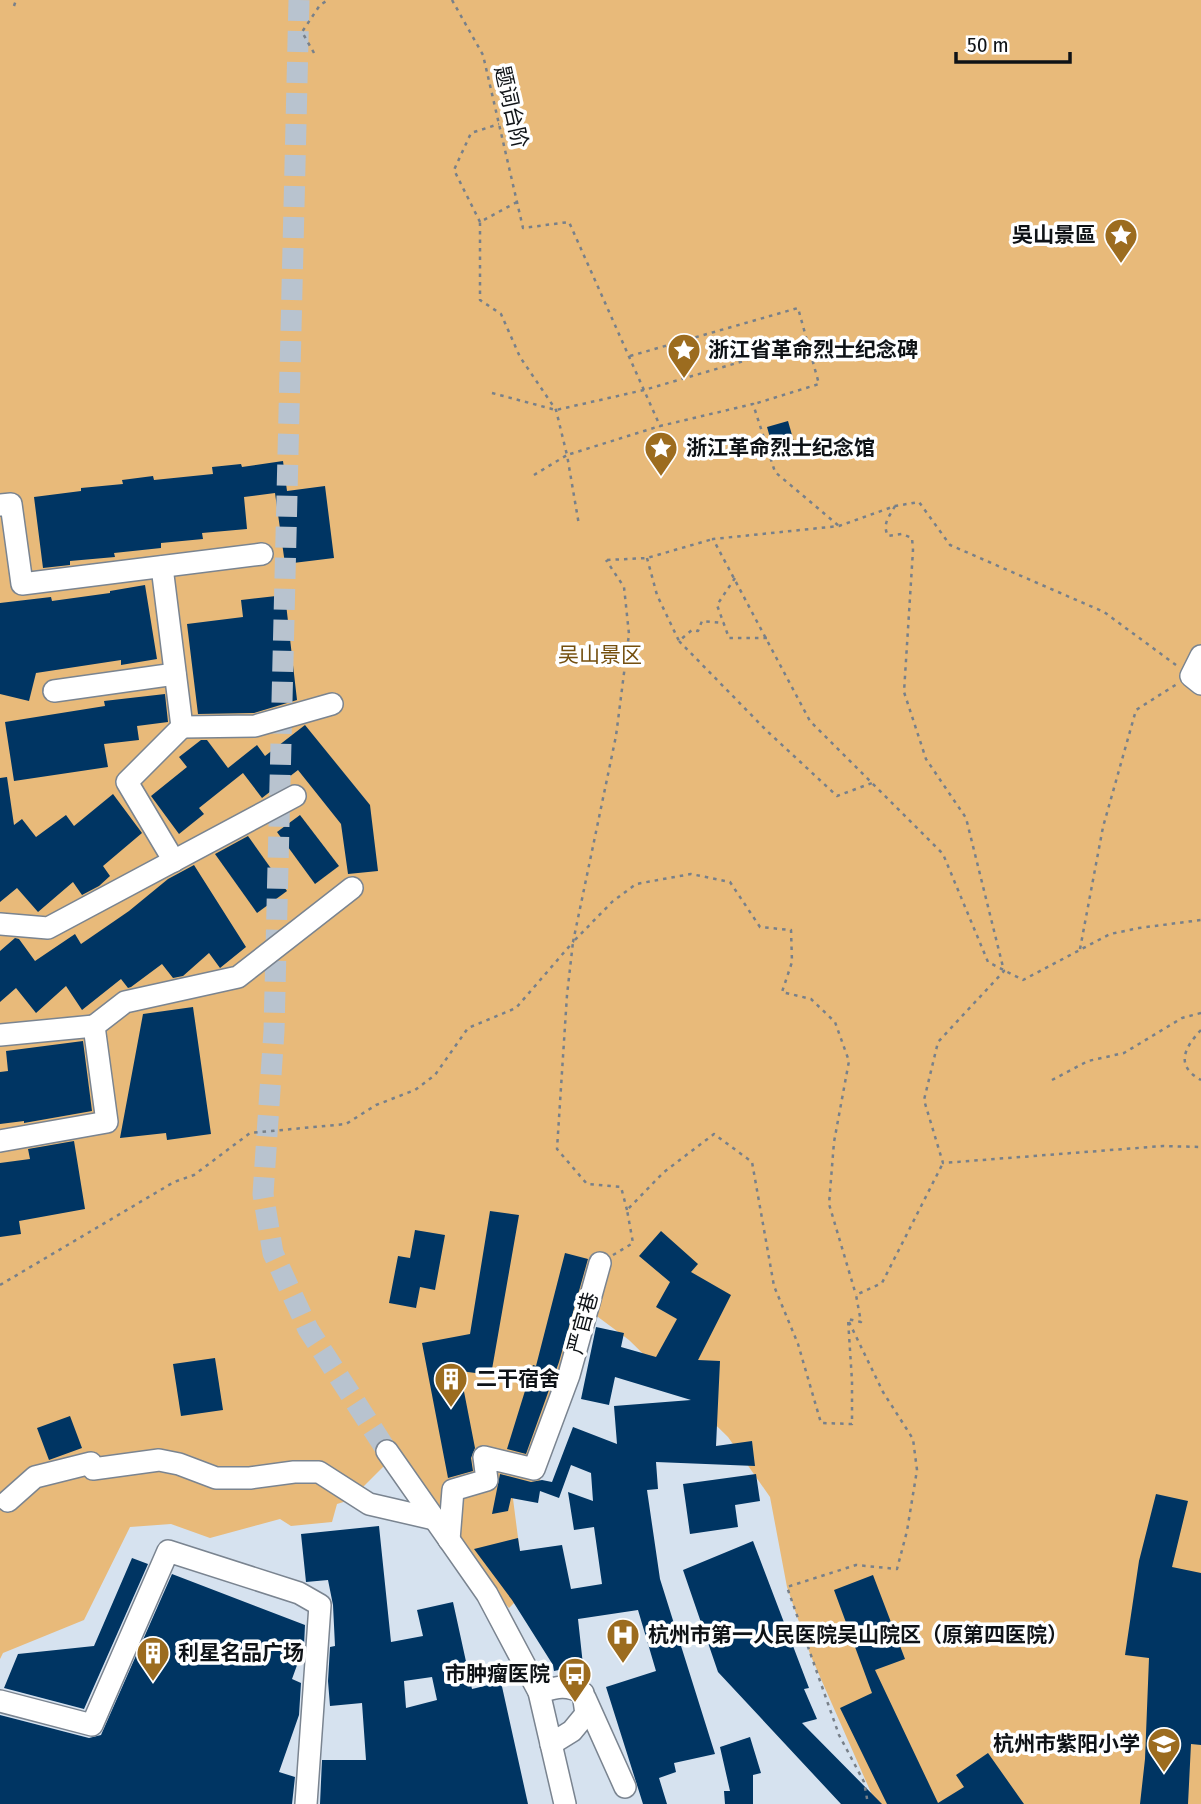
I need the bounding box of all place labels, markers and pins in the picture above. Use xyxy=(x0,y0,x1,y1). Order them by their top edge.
place icon: 吳山景區 xyxy=(1102,216,1140,265)
place label: 吳山景區 xyxy=(1012,222,1096,248)
place icon: 浙江省革命烈士纪念碑 xyxy=(665,331,703,380)
place label: 浙江省革命烈士纪念碑 xyxy=(708,337,918,363)
place icon: 浙江革命烈士纪念馆 xyxy=(642,429,680,478)
place label: 浙江革命烈士纪念馆 xyxy=(686,435,875,461)
building icon: 二干宿舍 xyxy=(432,1360,470,1409)
place label: 二干宿舍 xyxy=(476,1366,560,1392)
hospital icon: 杭州市第一人民医院吴山院区（原第四医院） xyxy=(604,1616,642,1665)
place label: 杭州市第一人民医院吴山院区（原第四医院） xyxy=(648,1622,1068,1648)
building icon: 利星名品广场 xyxy=(134,1634,172,1683)
place label: 利星名品广场 xyxy=(178,1640,304,1666)
bus stop icon: 市肿瘤医院 xyxy=(556,1655,594,1704)
place label: 市肿瘤医院 xyxy=(445,1661,550,1687)
school or university icon: 杭州市紫阳小学 xyxy=(1145,1725,1183,1774)
place label: 杭州市紫阳小学 xyxy=(993,1731,1140,1757)

